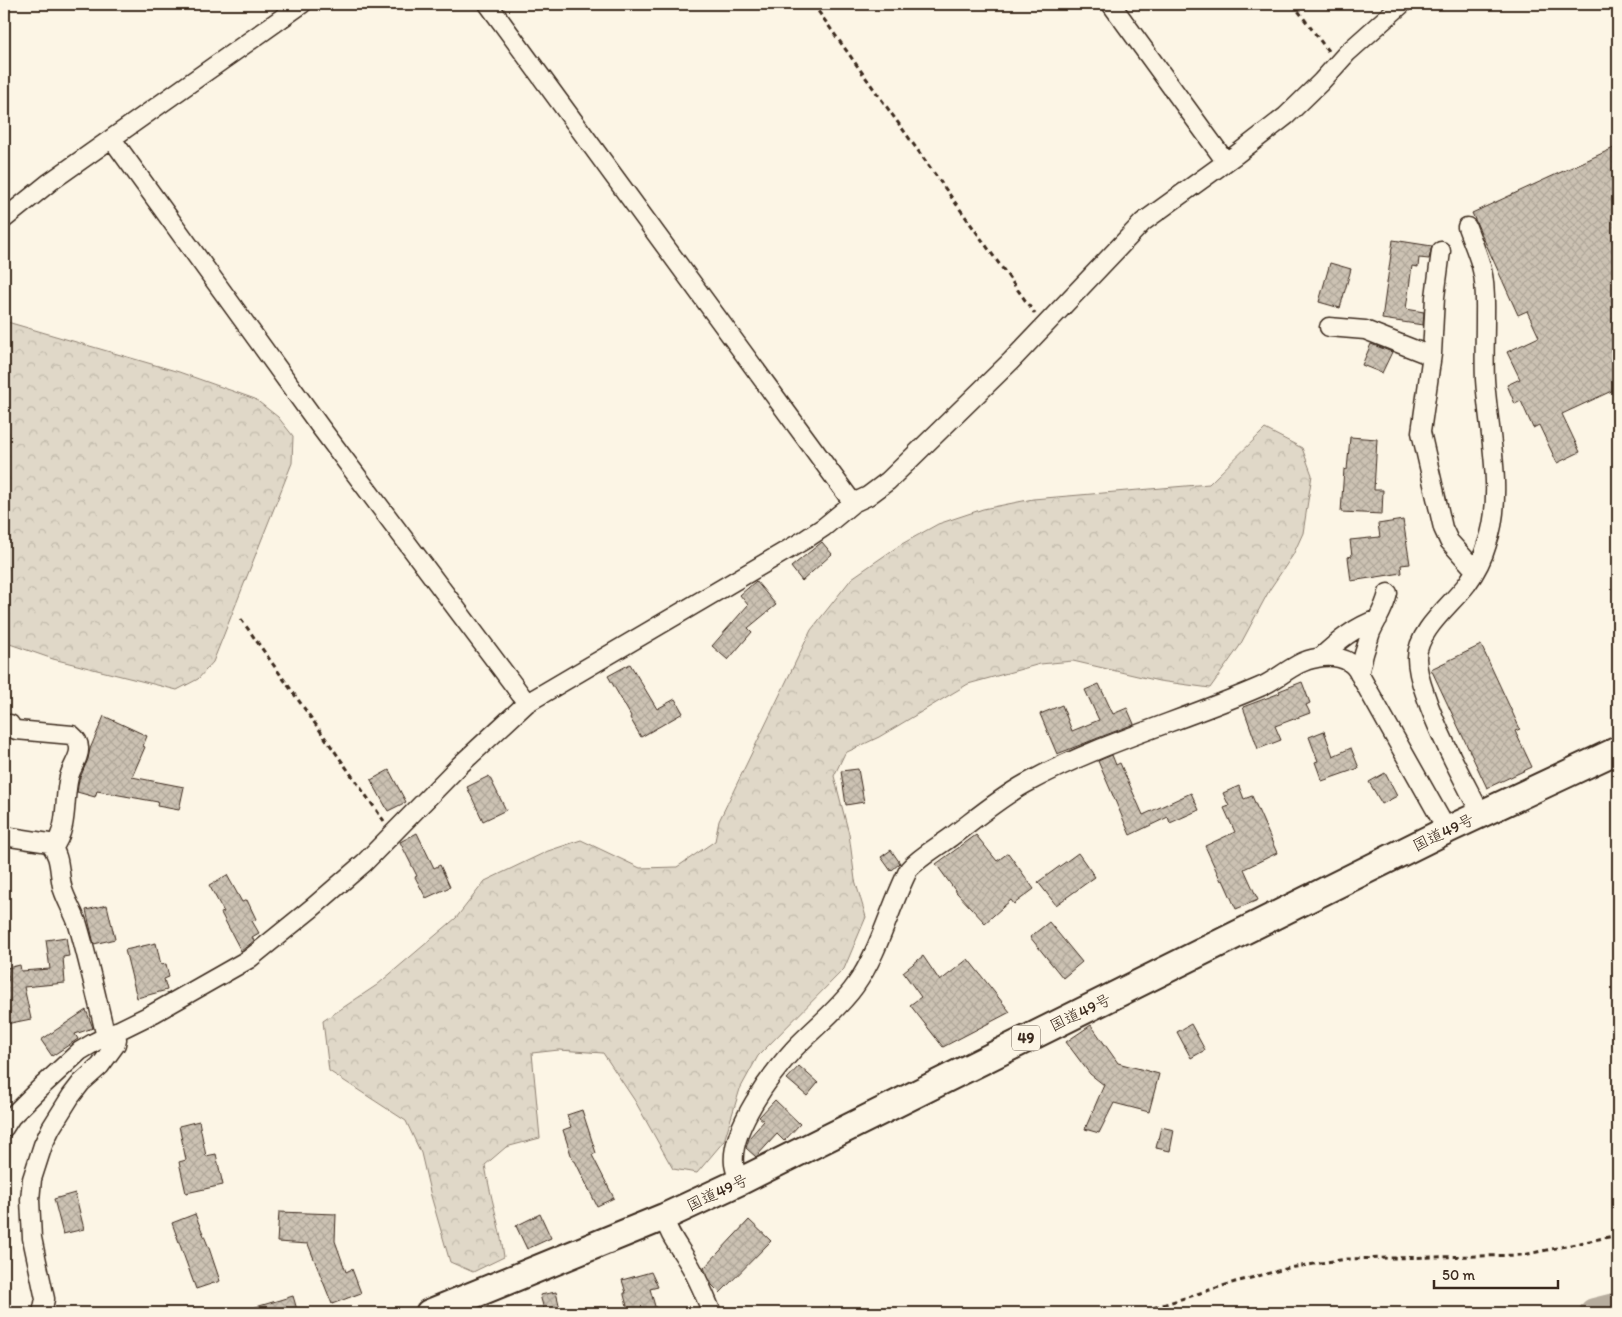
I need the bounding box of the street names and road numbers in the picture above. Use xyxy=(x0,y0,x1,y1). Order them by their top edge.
street label: 国道49号 xyxy=(1409,809,1477,855)
street label: 国道49号 xyxy=(1046,989,1114,1035)
road number: 49 xyxy=(1012,1026,1040,1050)
street label: 国道49号 xyxy=(683,1170,751,1215)

